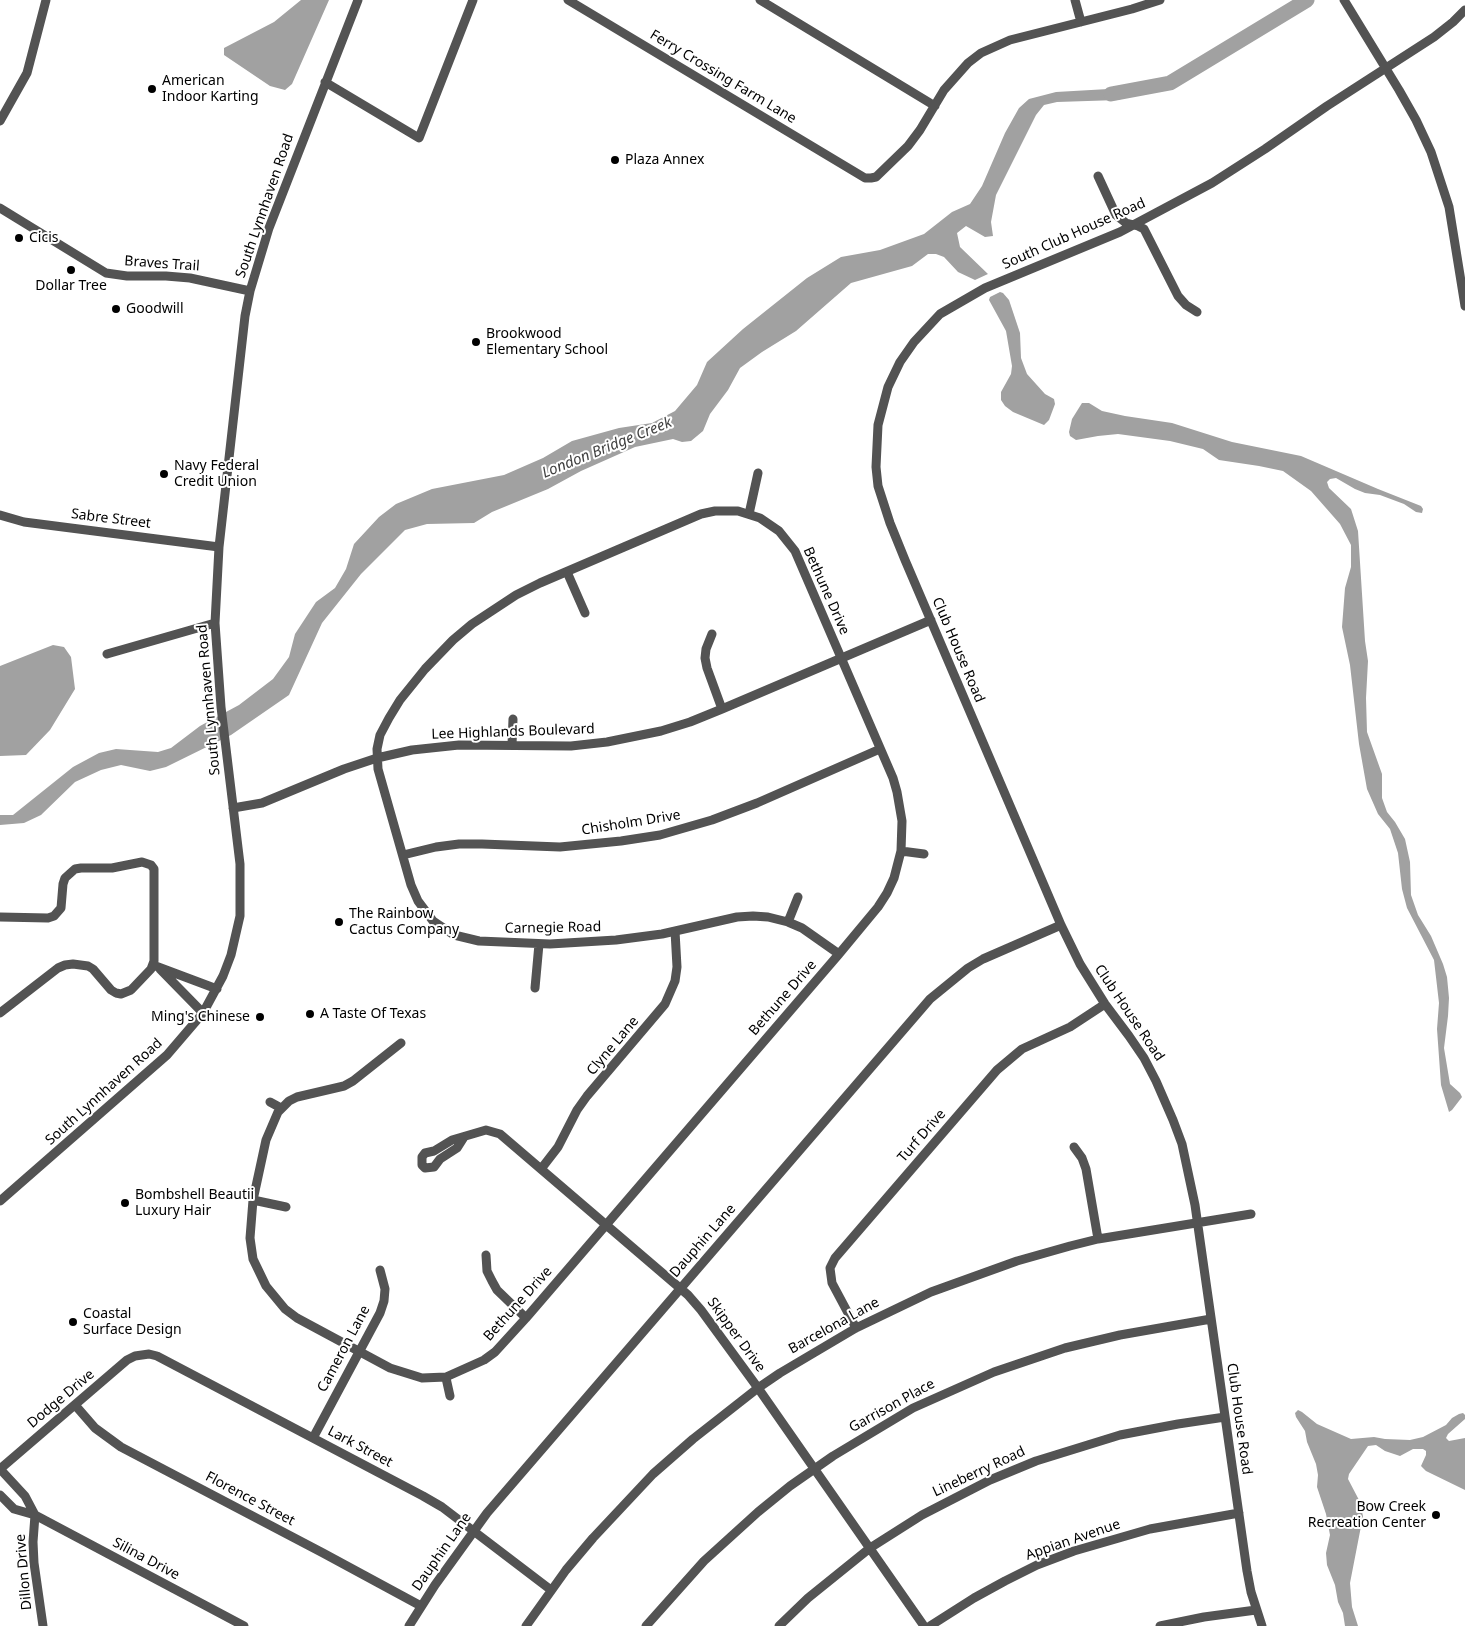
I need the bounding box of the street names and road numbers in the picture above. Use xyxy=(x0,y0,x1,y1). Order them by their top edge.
street label: Ferry Crossing Farm Lane xyxy=(647,27,799,127)
street label: South Lynnhaven Road xyxy=(232,132,298,280)
street label: South Club House Road xyxy=(1000,195,1148,273)
street label: Braves Trail xyxy=(124,253,200,275)
street label: Sabre Street xyxy=(70,506,152,532)
street label: Bethune Drive xyxy=(799,545,853,637)
street label: Club House Road xyxy=(928,595,988,705)
street label: South Lynnhaven Road xyxy=(194,624,224,776)
street label: Lee Highlands Boulevard xyxy=(431,721,595,743)
street label: Chisholm Drive xyxy=(580,807,682,839)
street label: Carnegie Road xyxy=(505,919,601,937)
street label: Bethune Drive xyxy=(746,957,820,1039)
street label: Club House Road xyxy=(1091,962,1167,1064)
street label: Clyne Lane xyxy=(584,1013,642,1079)
street label: South Lynnhaven Road xyxy=(42,1035,166,1149)
street label: Turf Drive xyxy=(894,1106,950,1166)
street label: Dauphin Lane xyxy=(667,1201,739,1281)
street label: Bethune Drive xyxy=(480,1263,556,1345)
street label: Skipper Drive xyxy=(703,1294,769,1376)
street label: Barcelona Lane xyxy=(786,1294,882,1358)
street label: Cameron Lane xyxy=(314,1303,374,1395)
street label: Club House Road xyxy=(1223,1362,1255,1476)
street label: Dodge Drive xyxy=(24,1366,98,1432)
street label: Garrison Place xyxy=(846,1376,938,1436)
street label: Lark Street xyxy=(325,1423,395,1471)
street label: Lineberry Road xyxy=(930,1443,1028,1501)
street label: Florence Street xyxy=(202,1468,298,1530)
street label: Dauphin Lane xyxy=(409,1510,475,1594)
street label: Appian Avenue xyxy=(1023,1516,1123,1564)
street label: Dillon Drive xyxy=(12,1533,36,1611)
street label: Silina Drive xyxy=(110,1534,182,1584)

